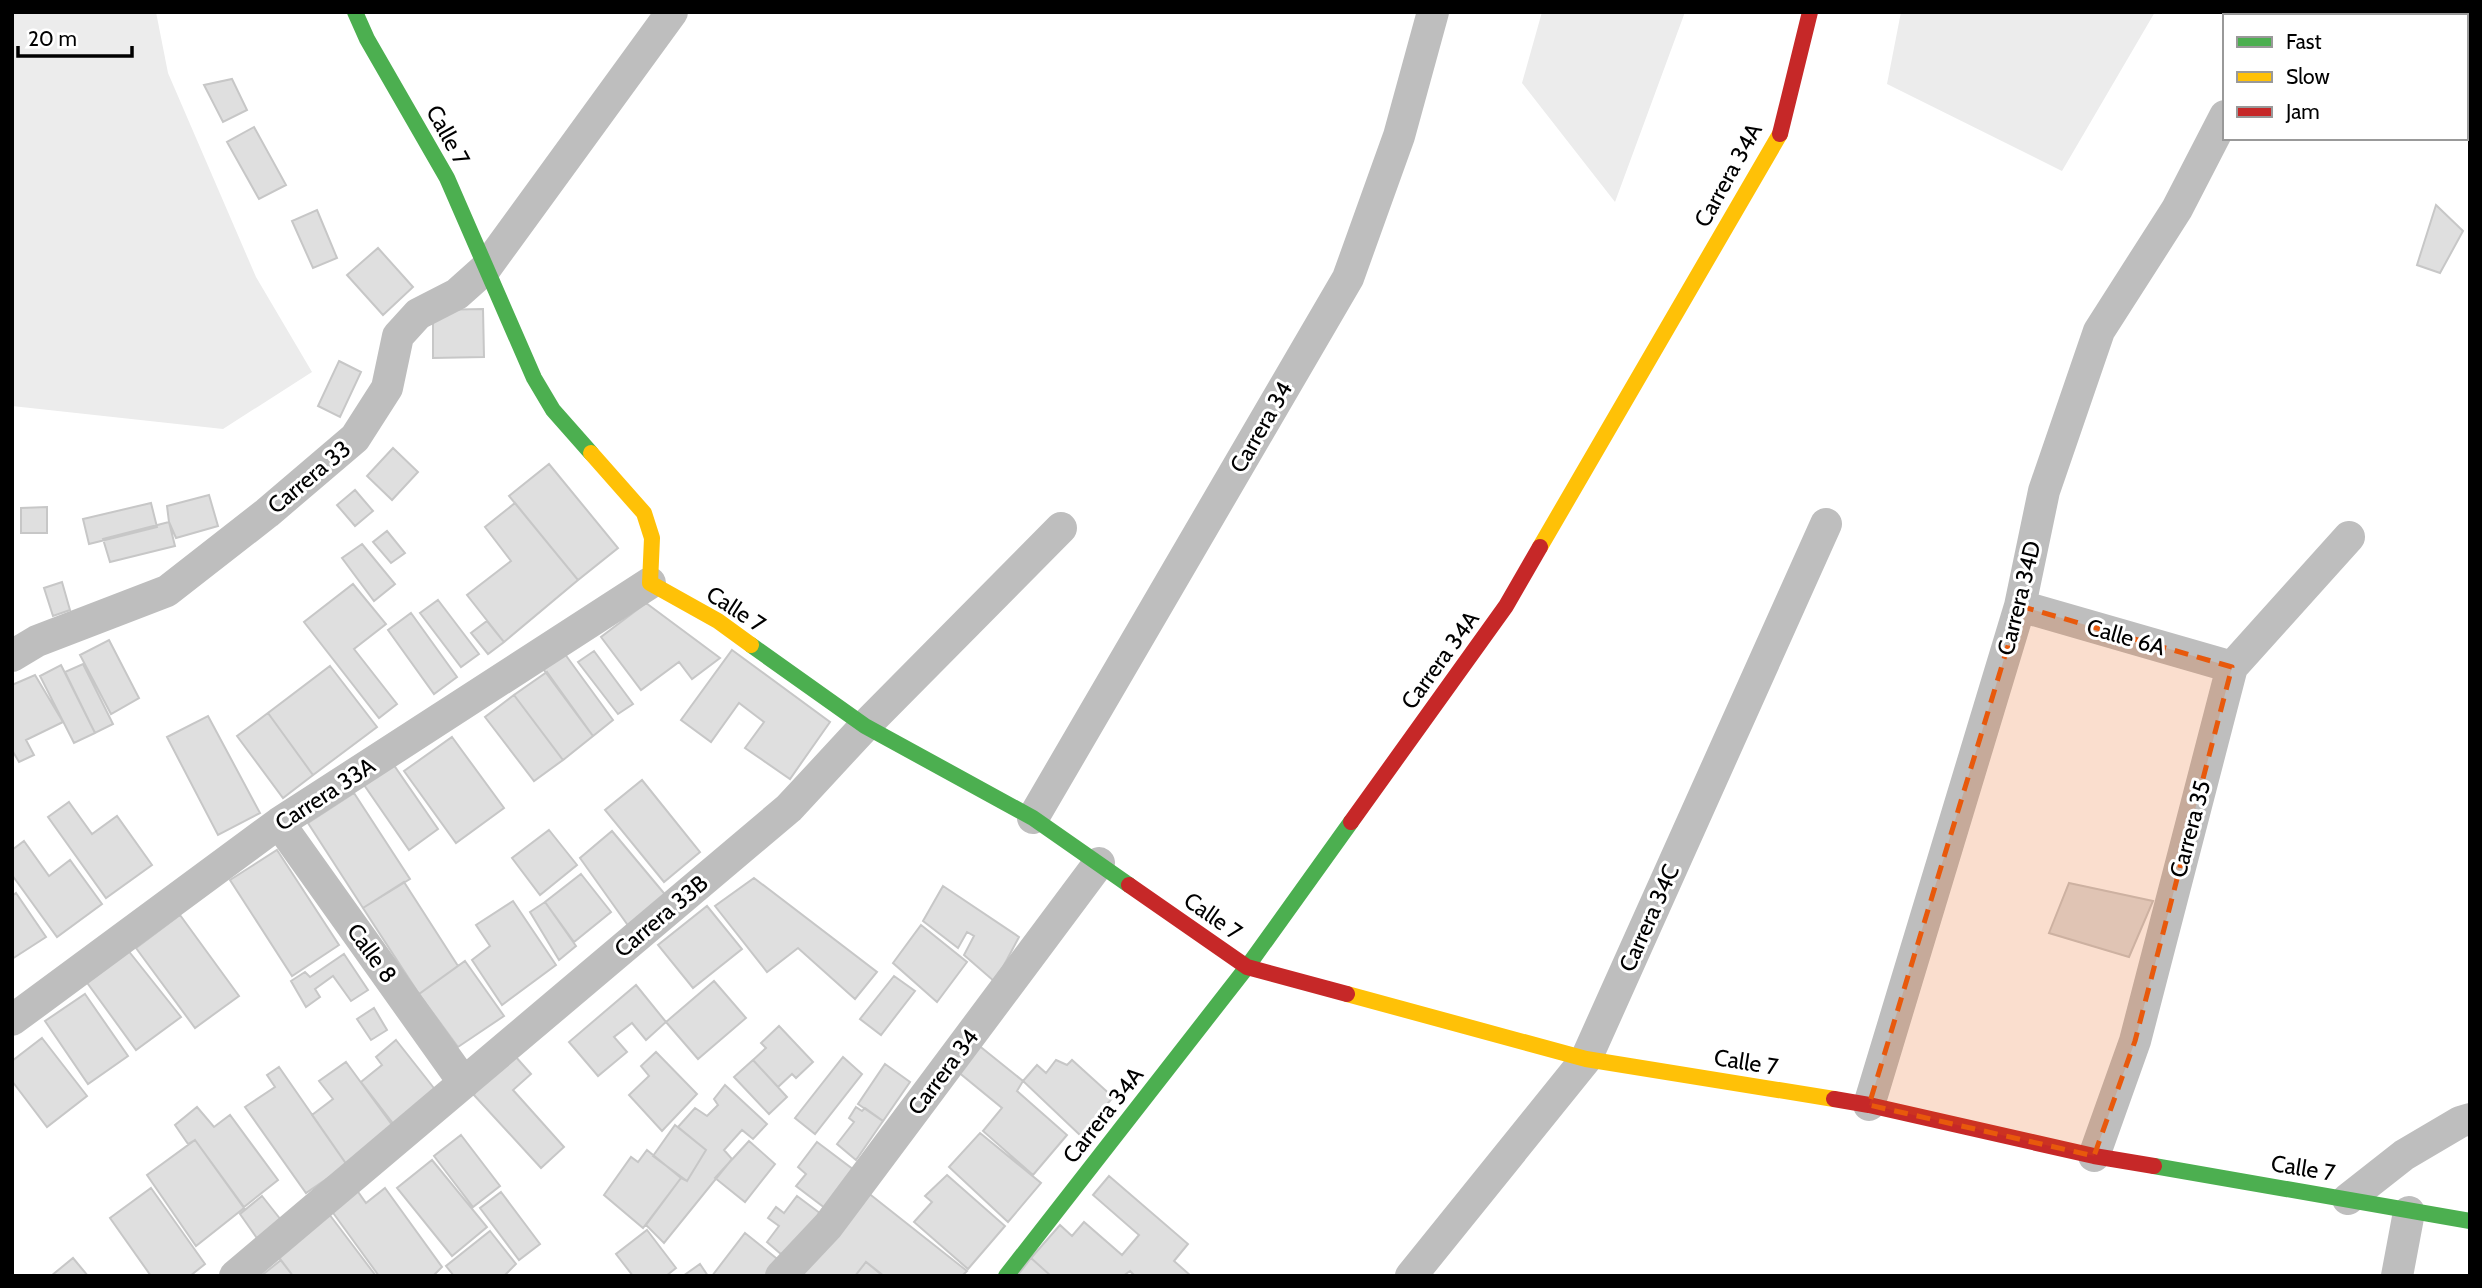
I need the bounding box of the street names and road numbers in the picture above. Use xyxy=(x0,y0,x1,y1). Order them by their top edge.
street label: Calle 7 xyxy=(420,100,476,170)
street label: Carrera 34A xyxy=(1688,118,1768,232)
street label: Carrera 34 xyxy=(1224,377,1298,477)
street label: Carrera 33 xyxy=(262,434,356,520)
street label: Carrera 34D xyxy=(1991,538,2047,658)
street label: Calle 7 xyxy=(701,580,771,639)
street label: Carrera 34A xyxy=(1395,605,1485,715)
street label: Calle 6A xyxy=(2084,612,2168,662)
street label: Carrera 33A xyxy=(270,751,380,837)
street label: Carrera 35 xyxy=(2164,777,2216,881)
street label: Carrera 34C xyxy=(1613,860,1685,976)
street label: Carrera 33B xyxy=(609,869,714,963)
street label: Calle 7 xyxy=(1179,886,1248,946)
street label: Calle 8 xyxy=(341,918,403,988)
street label: Carrera 34 xyxy=(902,1024,984,1120)
street label: Calle 7 xyxy=(1712,1043,1780,1081)
street label: Carrera 34A xyxy=(1057,1061,1149,1169)
street label: Calle 7 xyxy=(2269,1149,2337,1187)

